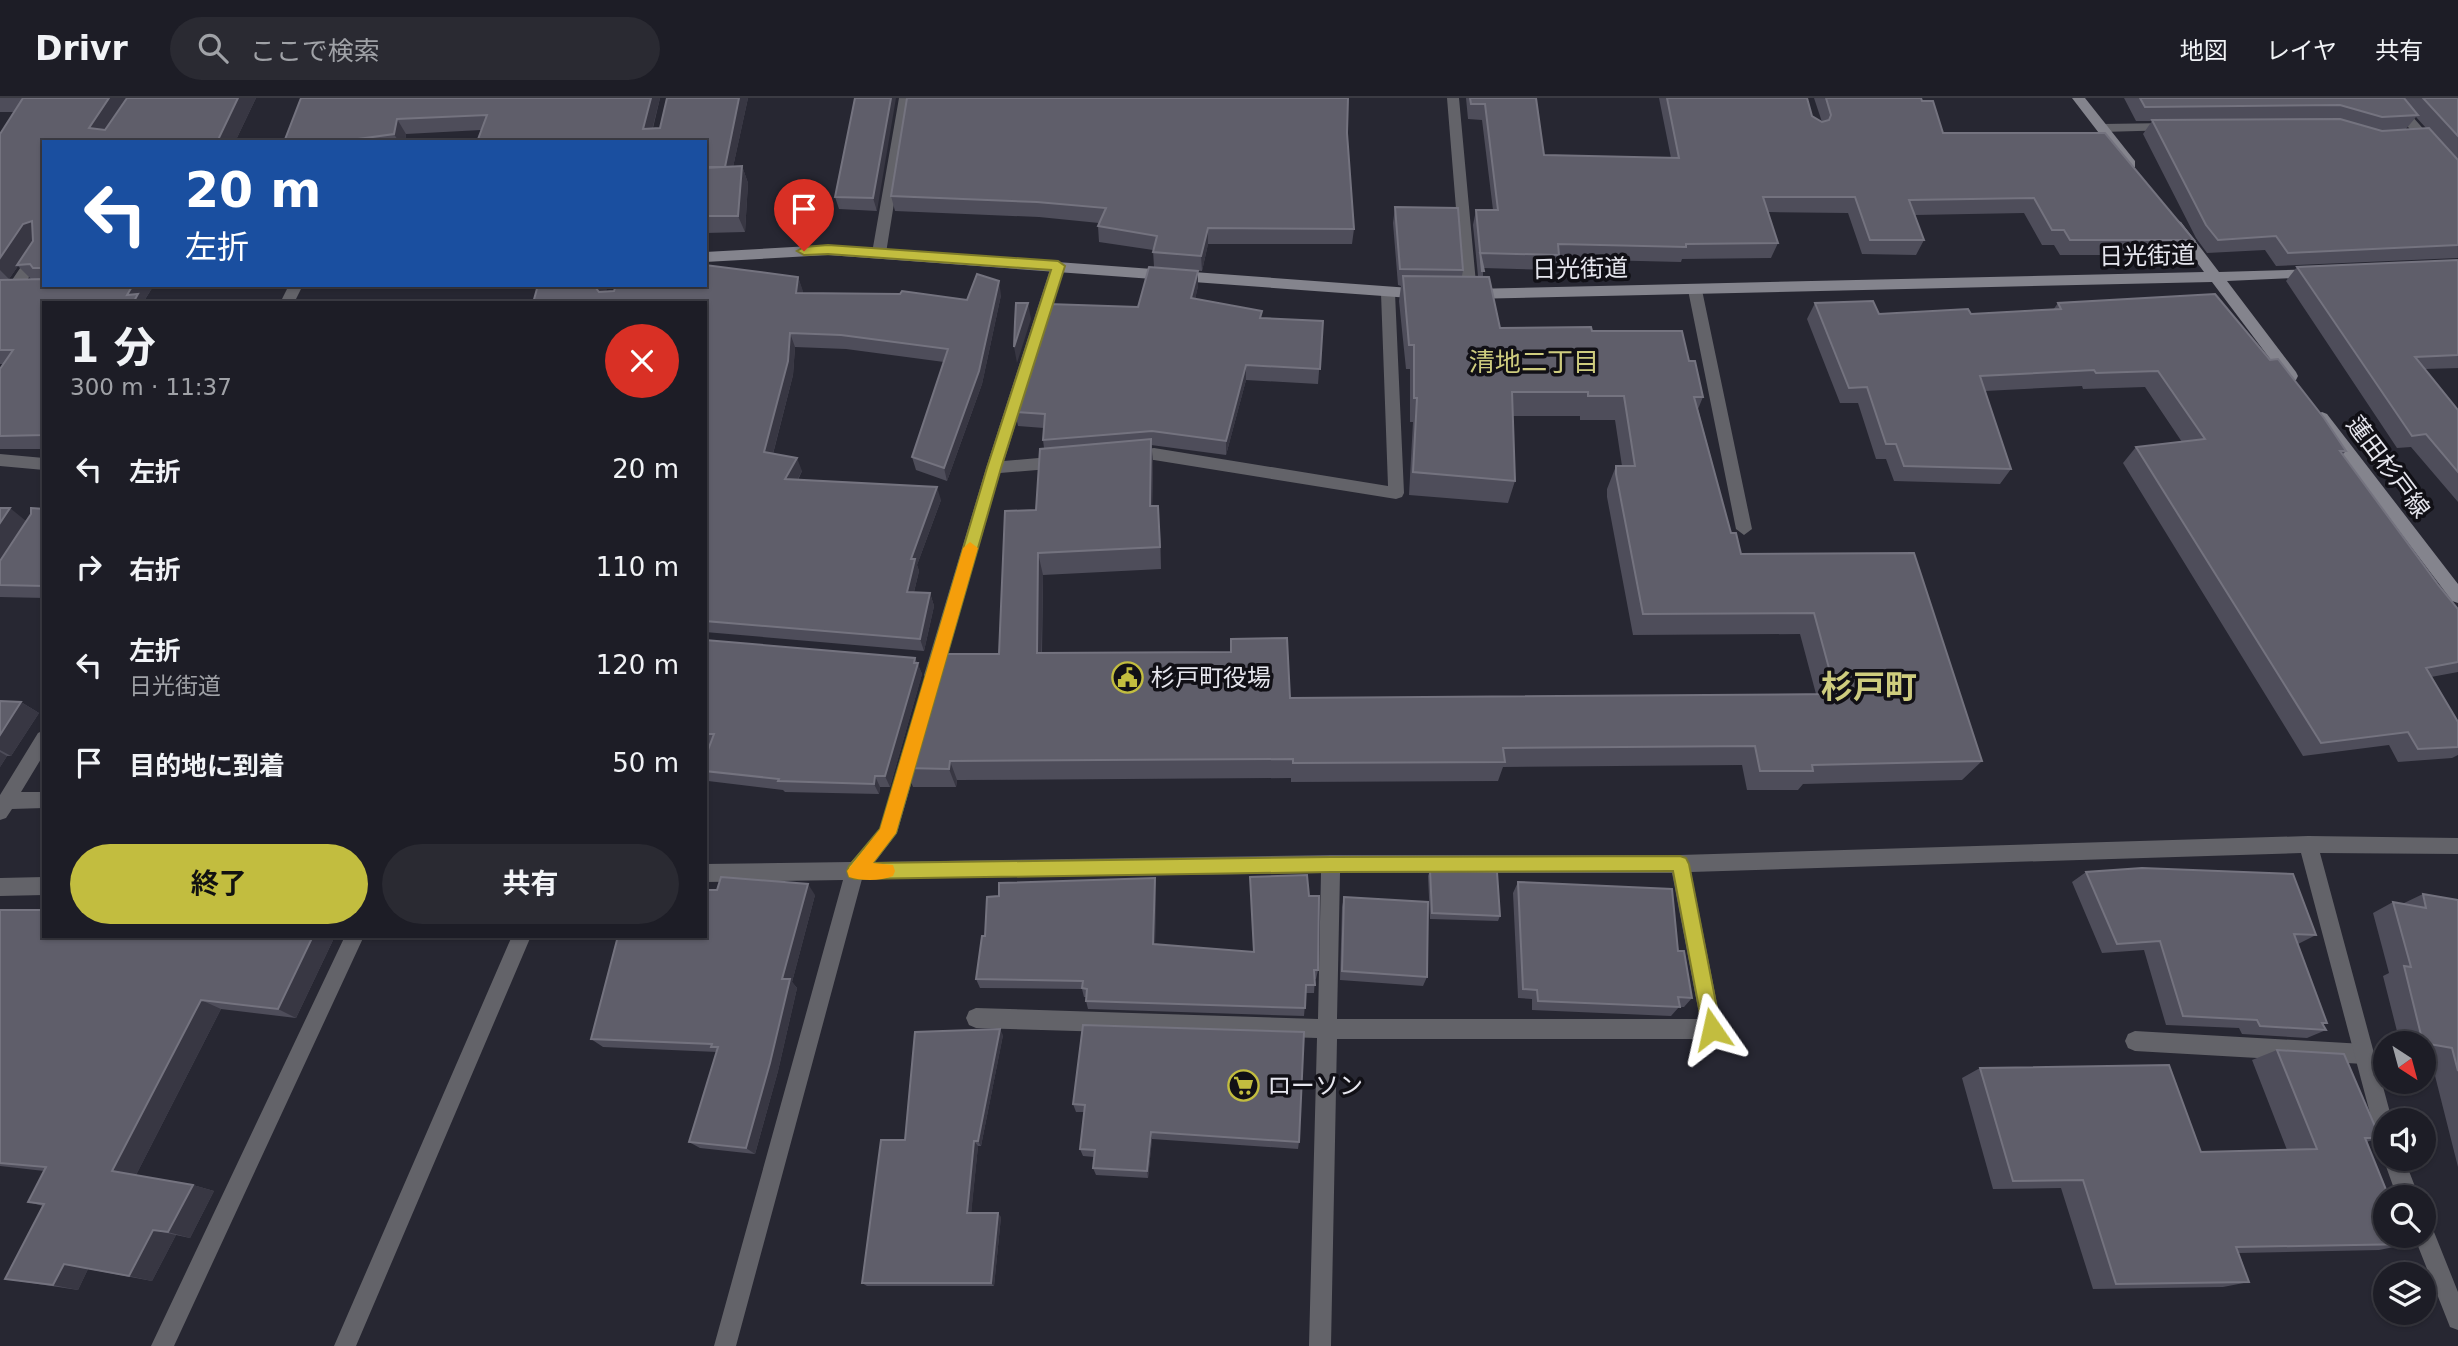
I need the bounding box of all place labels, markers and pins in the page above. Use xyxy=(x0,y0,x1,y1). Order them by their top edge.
pin xyxy=(774,179,834,251)
public building icon: 杉戸町役場 xyxy=(1111,661,1145,695)
place label: 杉戸町役場 xyxy=(1151,664,1271,692)
supermarket icon: ローソン xyxy=(1227,1069,1261,1103)
place label: ローソン xyxy=(1267,1072,1363,1100)

